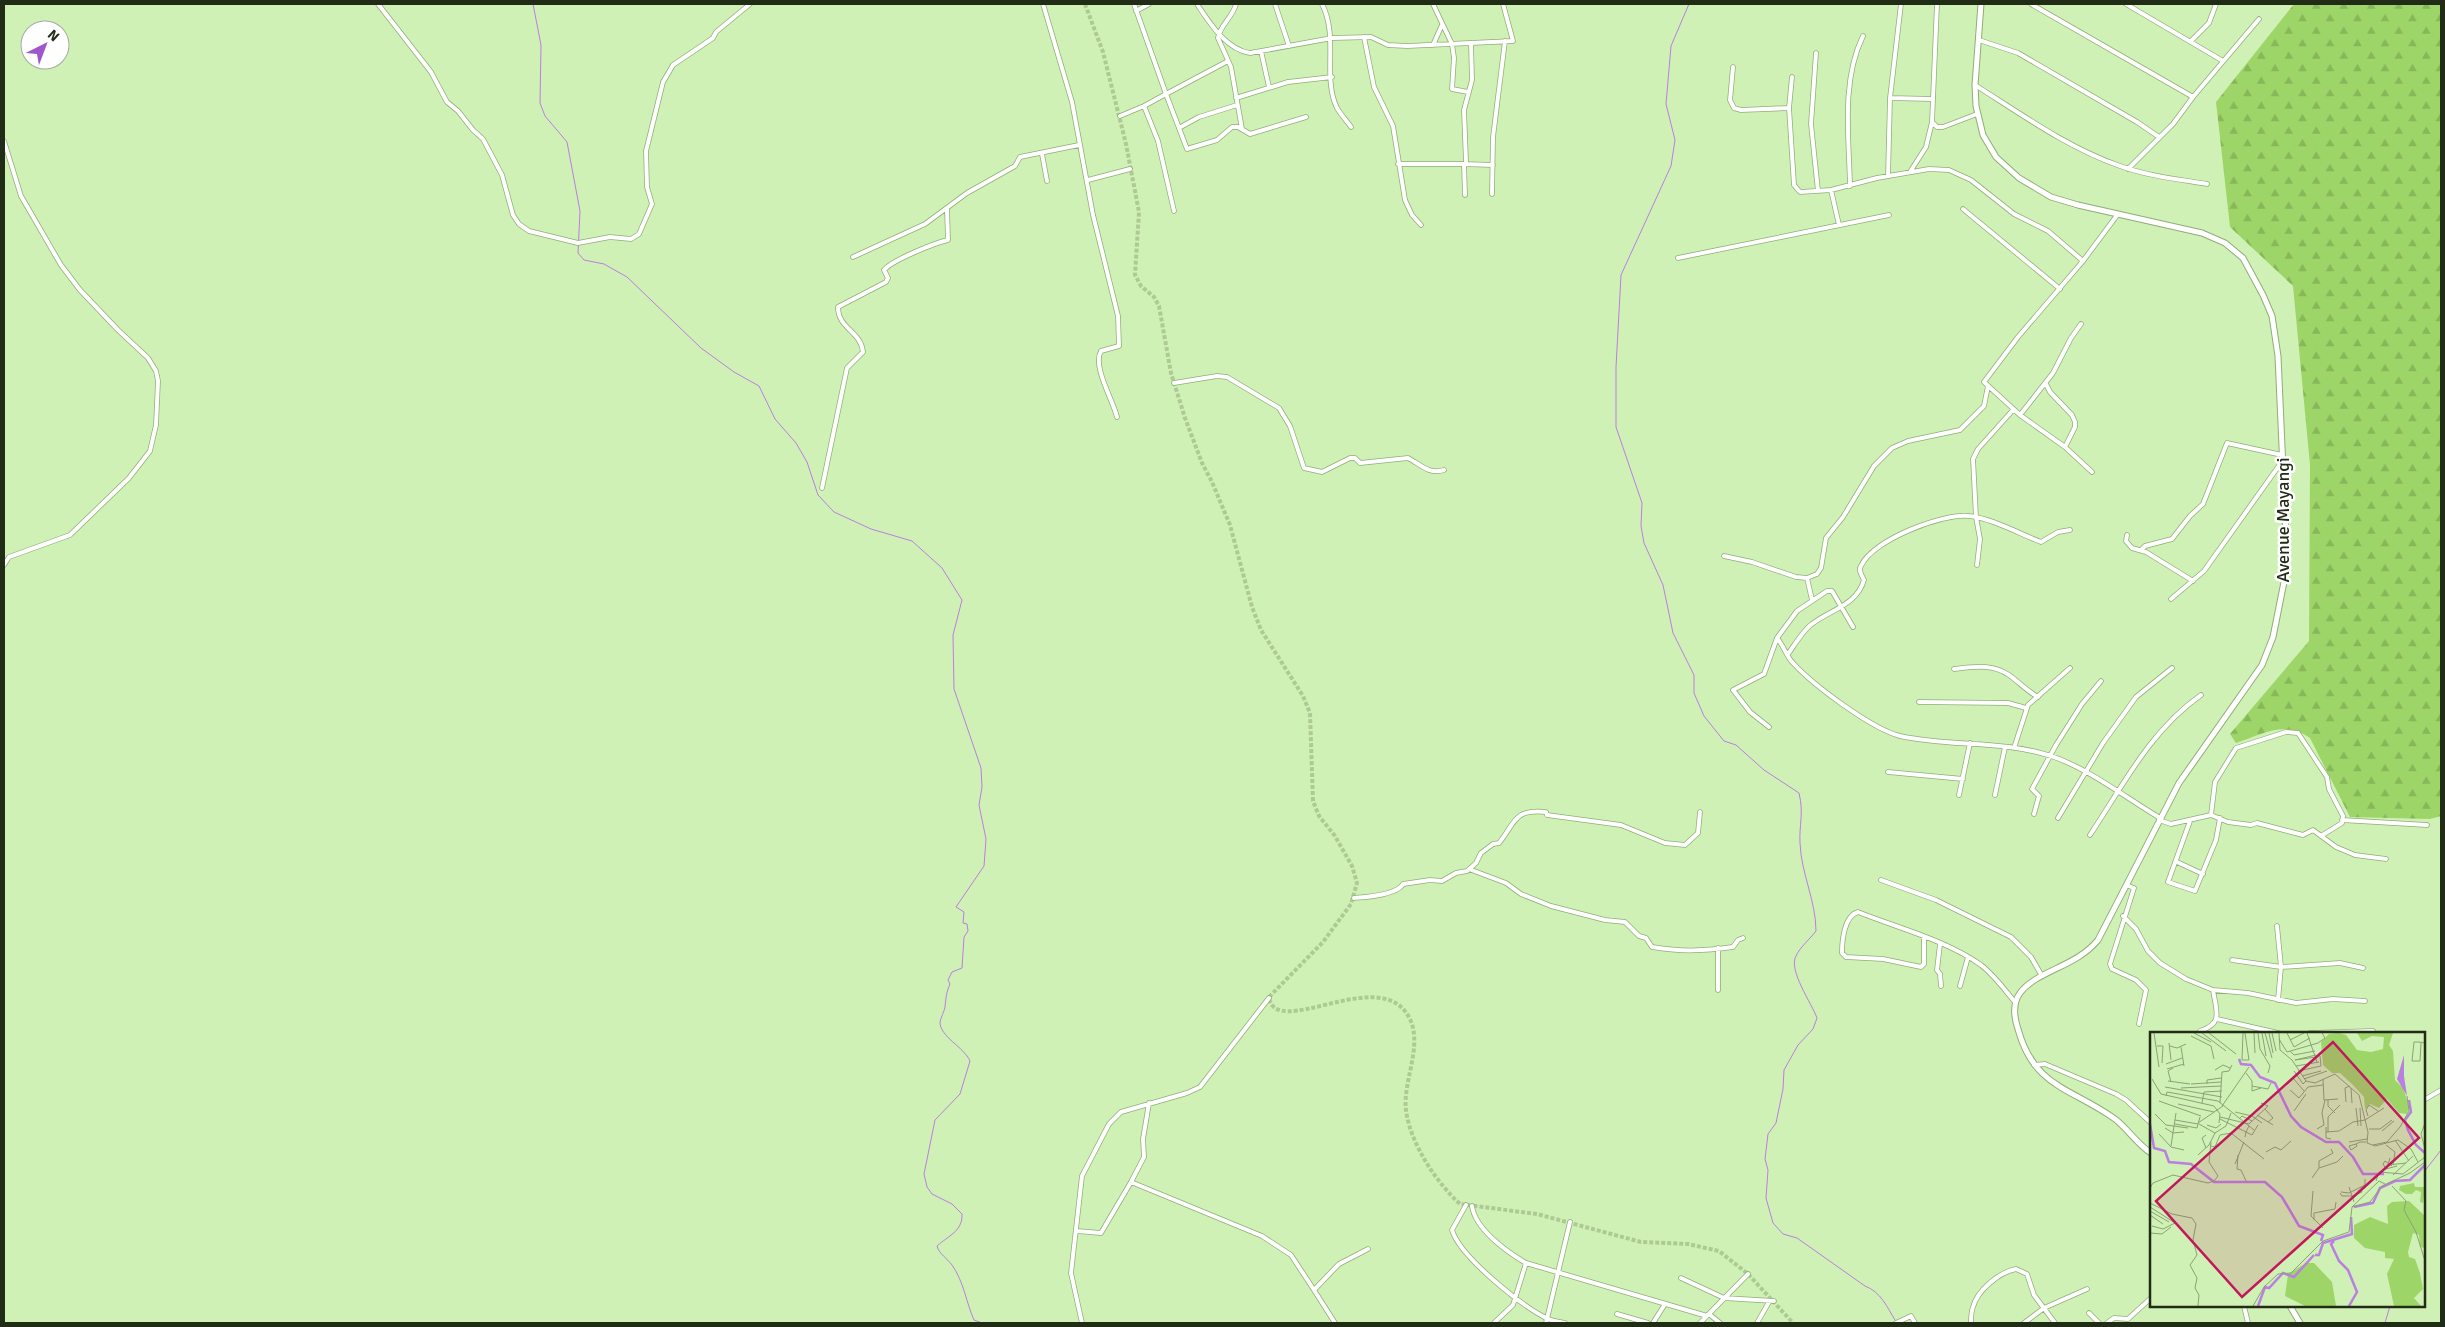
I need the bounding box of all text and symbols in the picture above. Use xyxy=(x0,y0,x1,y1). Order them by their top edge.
north arrow xyxy=(20,20,70,70)
text: N xyxy=(44,26,63,45)
street label: Avenue Mayangi xyxy=(2272,457,2294,583)
inset map xyxy=(2150,1032,2425,1307)

